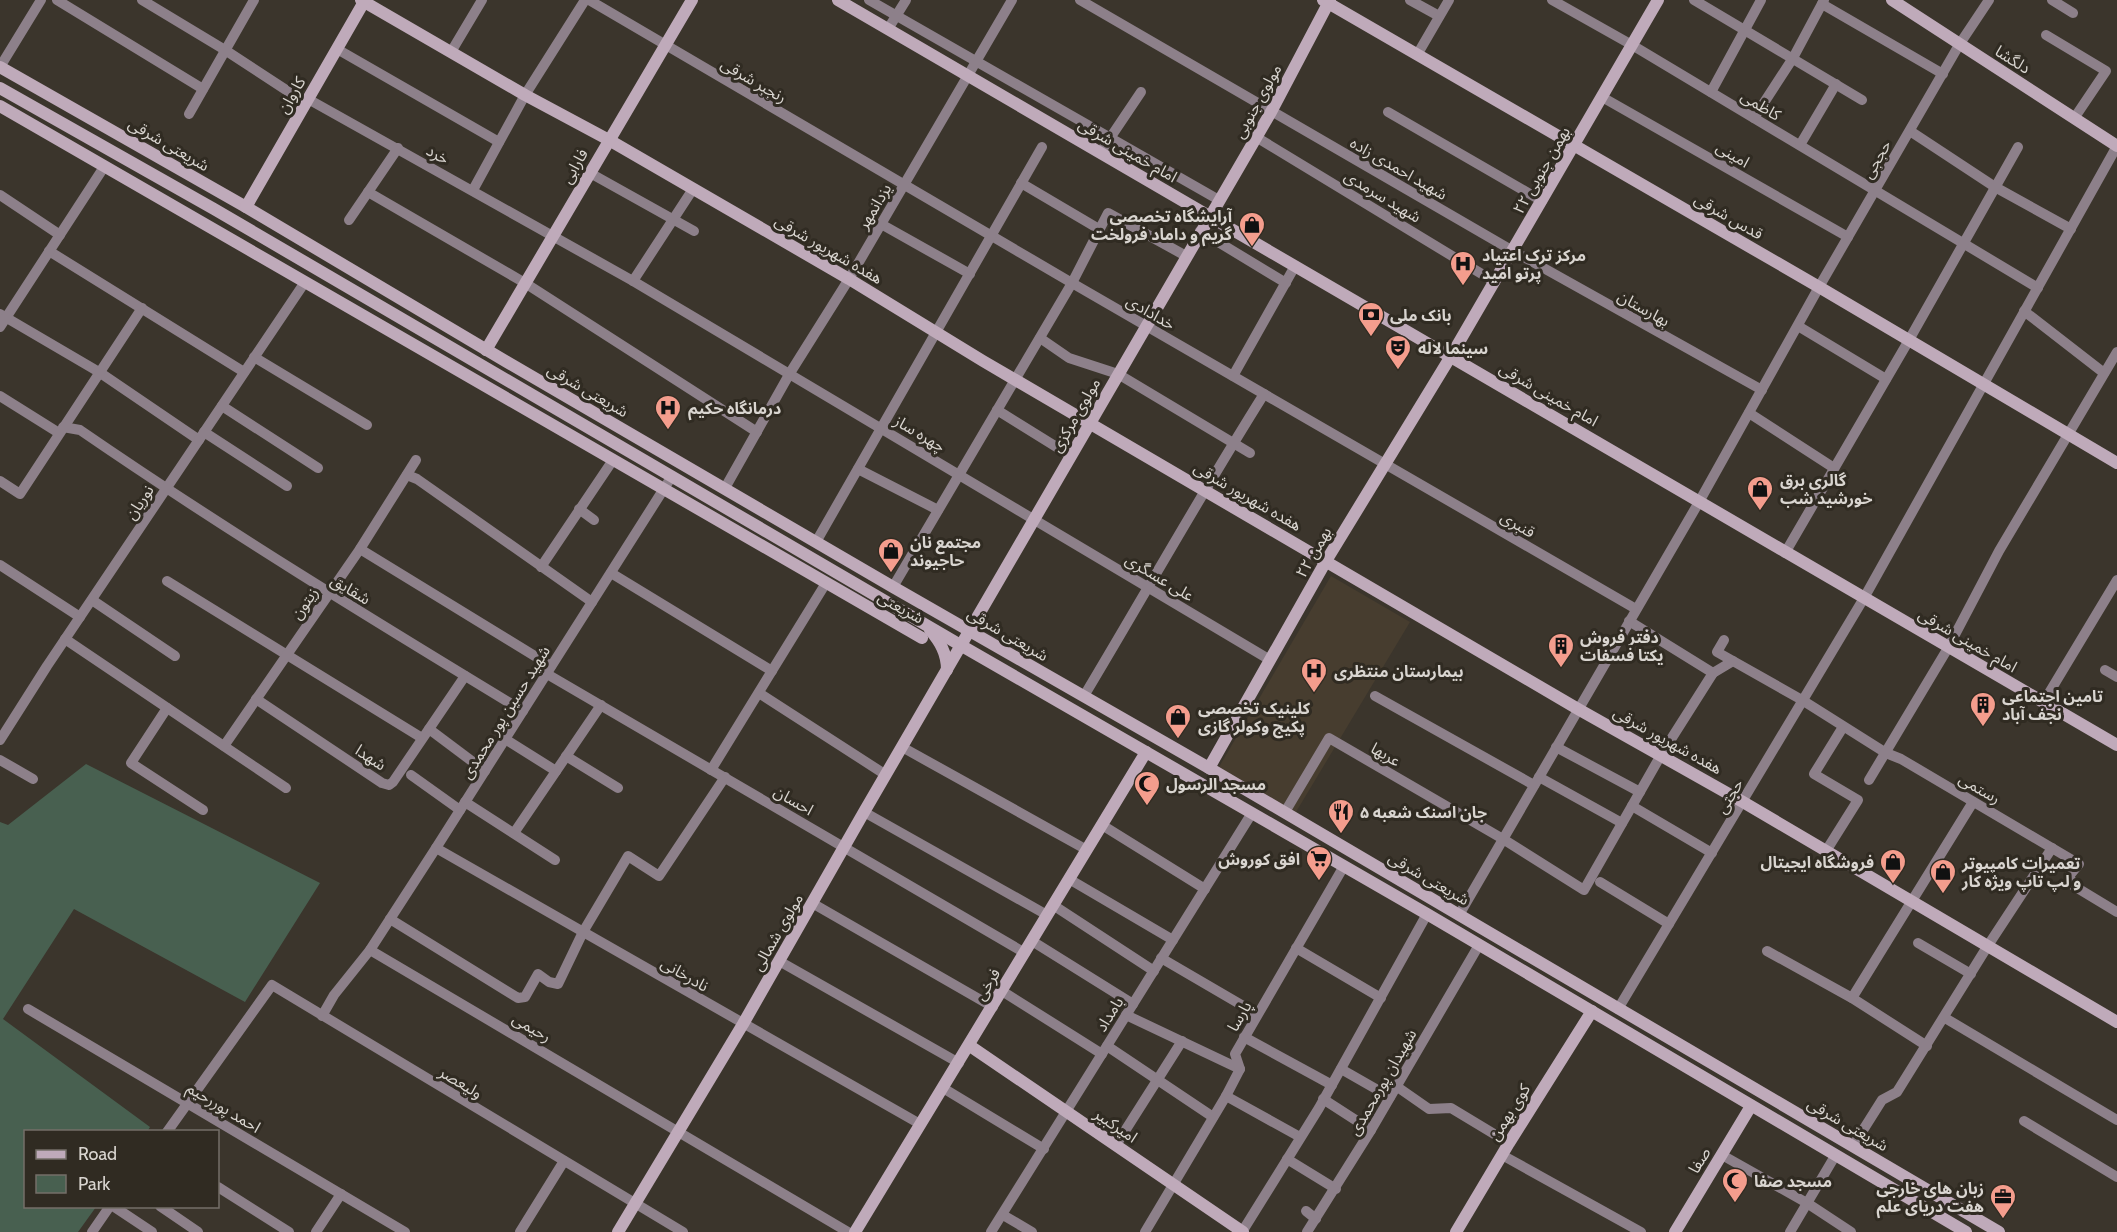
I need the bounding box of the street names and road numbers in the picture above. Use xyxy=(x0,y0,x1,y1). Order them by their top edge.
street label: دلگشا xyxy=(1992,41,2034,78)
street label: رنجبر شرقی xyxy=(718,54,790,107)
street label: مولوی جنوبی xyxy=(1229,61,1286,142)
street label: کاروان xyxy=(273,73,310,117)
street label: کاظمی xyxy=(1737,86,1784,125)
street label: شریعتی شرقی xyxy=(125,114,213,175)
street label: امام خمینی شرقی xyxy=(1073,114,1181,189)
street label: ۲۲ بهمن جنوبی xyxy=(1509,123,1574,217)
street label: شهید احمدی زاده xyxy=(1347,133,1451,204)
street label: حججی xyxy=(1858,136,1895,182)
street label: امینی xyxy=(1713,137,1753,172)
street label: خرد xyxy=(423,141,452,168)
street label: فارابی xyxy=(557,145,592,187)
street label: شهید سرمدی xyxy=(1341,166,1425,227)
street label: یزدانمهر xyxy=(853,180,895,233)
street label: قدس شرقی xyxy=(1691,189,1766,244)
street label: هفده شهریور شرقی xyxy=(771,211,886,288)
street label: بهارستان xyxy=(1614,286,1673,330)
street label: خدادادی xyxy=(1123,291,1178,334)
street label: امام خمینی شرقی xyxy=(1494,358,1602,433)
street label: شریعتی شرقی xyxy=(544,360,632,421)
street label: مولوی مرکزی xyxy=(1047,375,1104,456)
street label: چهره ساز xyxy=(889,410,949,457)
street label: هفده شهریور شرقی xyxy=(1190,458,1305,535)
street label: نوریان xyxy=(121,481,158,523)
street label: قنبری xyxy=(1497,507,1538,542)
street label: ۲۲ بهمن xyxy=(1291,524,1335,581)
street label: علی عسگری xyxy=(1122,550,1197,605)
street label: شقایق xyxy=(327,570,374,609)
street label: زیتون xyxy=(287,584,322,623)
street label: شریعتی xyxy=(875,587,927,628)
street label: شریعتی شرقی xyxy=(964,604,1052,665)
street label: امام خمینی شرقی xyxy=(1913,604,2021,679)
street label: شهید حسین پور محمدی xyxy=(457,642,555,783)
street label: هفده شهریور شرقی xyxy=(1610,703,1725,778)
street label: عربها xyxy=(1368,738,1404,770)
street label: شهدا xyxy=(352,740,390,774)
street label: رستمی xyxy=(1956,769,2004,808)
street label: حجتی xyxy=(1712,775,1747,817)
street label: احسان xyxy=(771,782,817,819)
street label: شریعتی شرقی xyxy=(1385,848,1473,909)
street label: مولوی شمالی xyxy=(748,890,807,974)
street label: نادرخانی xyxy=(657,953,712,996)
street label: فرخی xyxy=(971,965,1004,1004)
street label: بامداد xyxy=(1091,993,1127,1035)
street label: پارسا xyxy=(1223,998,1257,1035)
street label: رحیمی xyxy=(509,1009,555,1046)
street label: شهیدان پورمحمدی xyxy=(1344,1026,1422,1139)
street label: ولیعصر xyxy=(435,1062,486,1103)
street label: احمد پوررحیم xyxy=(182,1078,264,1139)
street label: کوی بهمن xyxy=(1485,1080,1534,1144)
street label: شریعتی شرقی xyxy=(1804,1094,1892,1155)
street label: امیرکبیر xyxy=(1090,1103,1141,1147)
street label: صفا xyxy=(1684,1144,1715,1177)

